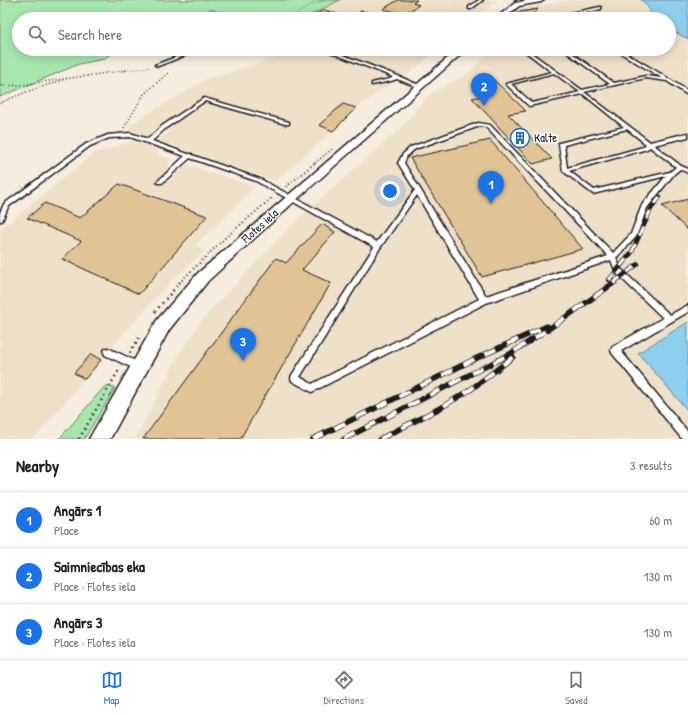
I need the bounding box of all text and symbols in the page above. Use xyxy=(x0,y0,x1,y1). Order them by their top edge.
search box xyxy=(12,12,676,56)
icon: search xyxy=(26,23,48,45)
text: Search here xyxy=(58,24,122,45)
pin: 2 xyxy=(471,73,497,106)
building icon: Kalte xyxy=(509,127,531,149)
place label: Kalte xyxy=(534,129,557,146)
pin: 1 xyxy=(478,171,504,204)
your location xyxy=(380,181,400,201)
street label: Flotes iela xyxy=(237,204,282,247)
pin: 3 xyxy=(230,328,256,361)
text: Nearby xyxy=(16,454,59,477)
text: 3 results xyxy=(630,456,672,474)
text: Angārs 1 xyxy=(54,500,101,521)
text: 1 xyxy=(27,511,31,529)
text: 60 m xyxy=(649,511,672,529)
text: Place xyxy=(54,521,79,539)
text: Saimniecības eka xyxy=(54,556,145,577)
text: 2 xyxy=(26,567,32,585)
text: 130 m xyxy=(644,567,672,585)
text: Place · Flotes iela xyxy=(54,577,135,595)
text: Angārs 3 xyxy=(54,612,102,633)
text: 3 xyxy=(26,623,32,641)
text: 130 m xyxy=(644,623,672,641)
text: Place · Flotes iela xyxy=(54,633,135,651)
tab: Map xyxy=(101,669,123,707)
tab: Directions xyxy=(324,669,364,707)
tab: Saved xyxy=(565,669,587,707)

